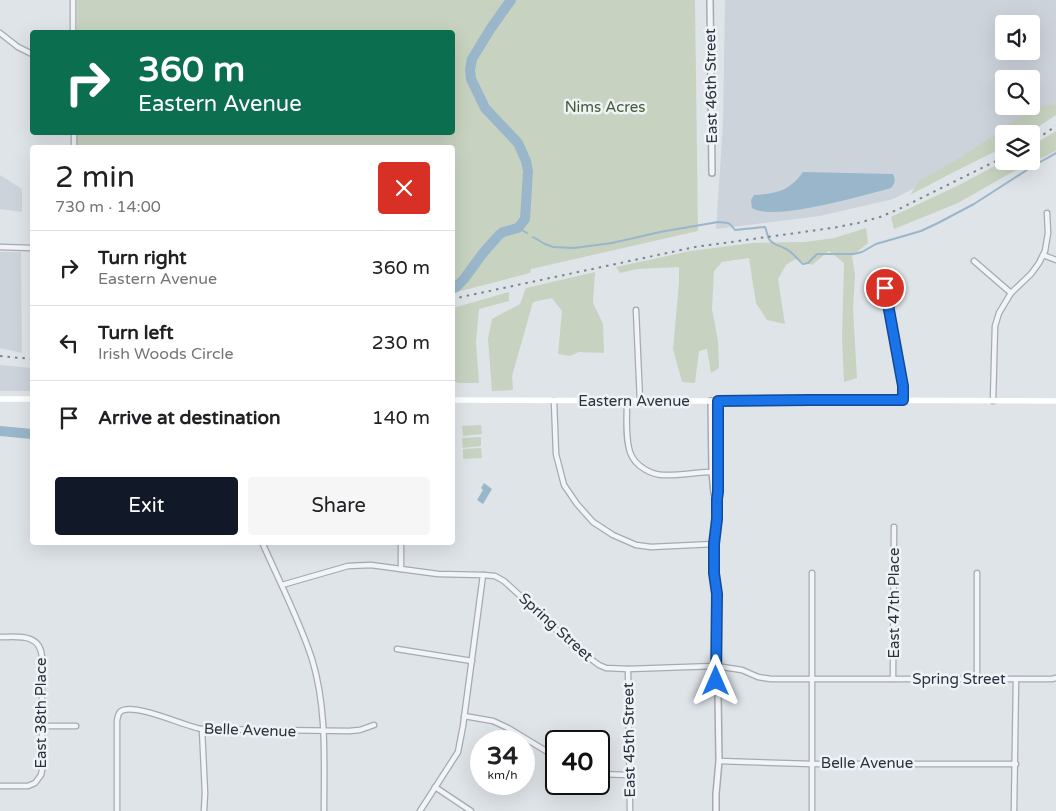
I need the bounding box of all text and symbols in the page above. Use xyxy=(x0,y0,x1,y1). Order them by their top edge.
map controls xyxy=(995,15,1040,170)
button: sound xyxy=(995,15,1040,60)
street label: East 46th Street xyxy=(701,28,721,144)
text: 360 m xyxy=(138,49,245,91)
icon: right xyxy=(55,50,120,115)
button: search xyxy=(995,70,1040,115)
text: Eastern Avenue xyxy=(138,91,302,117)
park label: Nims Acres xyxy=(565,98,645,116)
button: layers xyxy=(995,125,1040,170)
text: 2 min xyxy=(55,159,135,196)
button: close xyxy=(378,162,430,214)
text: 730 m · 14:00 xyxy=(55,197,161,217)
text: Turn right xyxy=(98,247,186,269)
icon: right xyxy=(55,254,83,282)
text: 360 m xyxy=(372,257,430,279)
pin xyxy=(864,267,906,309)
text: Eastern Avenue xyxy=(98,269,217,289)
icon: arrive xyxy=(871,274,899,302)
text: Turn left xyxy=(98,322,174,344)
icon: left xyxy=(55,329,83,357)
text: 230 m xyxy=(372,332,430,354)
text: Irish Woods Circle xyxy=(98,344,234,364)
street label: Eastern Avenue xyxy=(578,392,690,410)
icon: arrive xyxy=(55,404,83,432)
text: Arrive at destination xyxy=(98,407,281,429)
text: 140 m xyxy=(372,407,430,429)
button: Exit xyxy=(55,477,238,535)
button: Share xyxy=(248,477,430,535)
street label: East 47th Place xyxy=(885,548,903,658)
street label: Spring Street xyxy=(515,589,597,665)
position arrow xyxy=(689,654,741,706)
street label: East 38th Place xyxy=(32,658,50,768)
street label: Spring Street xyxy=(912,670,1006,688)
street label: East 45th Street xyxy=(619,682,639,798)
street label: Belle Avenue xyxy=(204,719,296,741)
speed limit sign: 40 xyxy=(545,730,610,795)
text: 34 xyxy=(487,741,518,771)
street label: Belle Avenue xyxy=(821,754,913,772)
text: km/h xyxy=(487,768,518,782)

